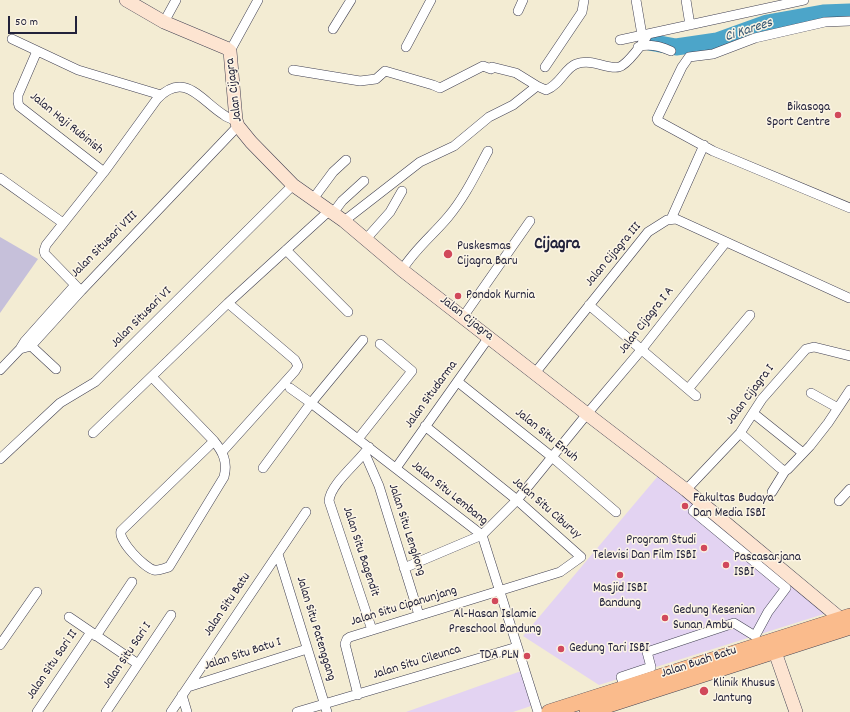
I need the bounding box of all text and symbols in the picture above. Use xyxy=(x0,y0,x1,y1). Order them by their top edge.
scale bar xyxy=(10,8,79,34)
text: 50 m xyxy=(15,14,38,31)
water label: Ci Karees xyxy=(723,15,775,47)
street label: Jalan Cijagra xyxy=(223,57,247,123)
street label: Jalan Haji Rubinish xyxy=(26,90,106,158)
place label: Bikasoga Sport Centre xyxy=(766,100,830,131)
marker: Bikasoga Sport Centre xyxy=(833,110,843,120)
street label: Jalan Situsari VIII xyxy=(69,209,141,281)
street label: Jalan Cijagra III xyxy=(583,220,645,290)
district label: Cijagra xyxy=(534,236,580,256)
place label: Puskesmas Cijagra Baru xyxy=(457,239,518,270)
marker: Puskesmas Cijagra Baru xyxy=(442,248,454,260)
street label: Jalan Situsari VI xyxy=(108,284,176,352)
street label: Jalan Cijagra I A xyxy=(616,284,678,358)
place label: Pondok Kurnia xyxy=(466,288,535,304)
marker: Pondok Kurnia xyxy=(453,291,463,301)
street label: Jalan Cijagra xyxy=(436,293,496,345)
street label: Jalan Situdarma xyxy=(402,358,462,432)
street label: Jalan Cijagra I xyxy=(723,362,779,428)
street label: Jalan Situ Emuh xyxy=(511,406,581,466)
street label: Jalan Situ Lembang xyxy=(408,458,490,530)
street label: Jalan Situ Ciburuy xyxy=(508,475,584,543)
street label: Jalan Situ Lengkong xyxy=(384,482,428,578)
place label: Fakultas Budaya Dan Media ISBI xyxy=(693,491,774,522)
marker: Fakultas Budaya Dan Media ISBI xyxy=(680,501,690,511)
street label: Jalan Situ Bagendit xyxy=(338,505,382,599)
place label: Program Studi Televisi Dan Film ISBI xyxy=(593,533,696,564)
marker: Program Studi Televisi Dan Film ISBI xyxy=(699,543,709,553)
place label: Pascasarjana ISBI xyxy=(734,550,801,581)
marker: Pascasarjana ISBI xyxy=(721,560,731,570)
street label: Jalan Situ Batu xyxy=(201,570,255,640)
marker: Masjid ISBI Bandung xyxy=(615,570,625,580)
street label: Jalan Situ Patenggang xyxy=(292,575,338,683)
place label: Masjid ISBI Bandung xyxy=(593,581,647,612)
street label: Jalan Situ Cipanunjang xyxy=(349,583,459,631)
marker: Al-Hasan Islamic Preschool Bandung xyxy=(490,596,500,606)
place label: Gedung Kesenian Sunan Ambu xyxy=(673,603,755,634)
place label: Al-Hasan Islamic Preschool Bandung xyxy=(449,607,541,638)
marker: Gedung Kesenian Sunan Ambu xyxy=(660,613,670,623)
street label: Jalan Situ Sari I xyxy=(100,620,156,692)
street label: Jalan Situ Sari II xyxy=(24,627,82,703)
street label: Jalan Situ Batu I xyxy=(202,635,284,675)
place label: Gedung Tari ISBI xyxy=(569,641,649,657)
street label: Jalan Situ Cileunca xyxy=(371,642,463,684)
street label: Jalan Buah Batu xyxy=(659,643,739,683)
marker: Gedung Tari ISBI xyxy=(556,644,566,654)
place label: TDA PLN xyxy=(479,648,519,664)
marker: TDA PLN xyxy=(522,651,532,661)
place label: Klinik Khusus Jantung xyxy=(713,676,775,707)
marker: Klinik Khusus Jantung xyxy=(698,685,710,697)

